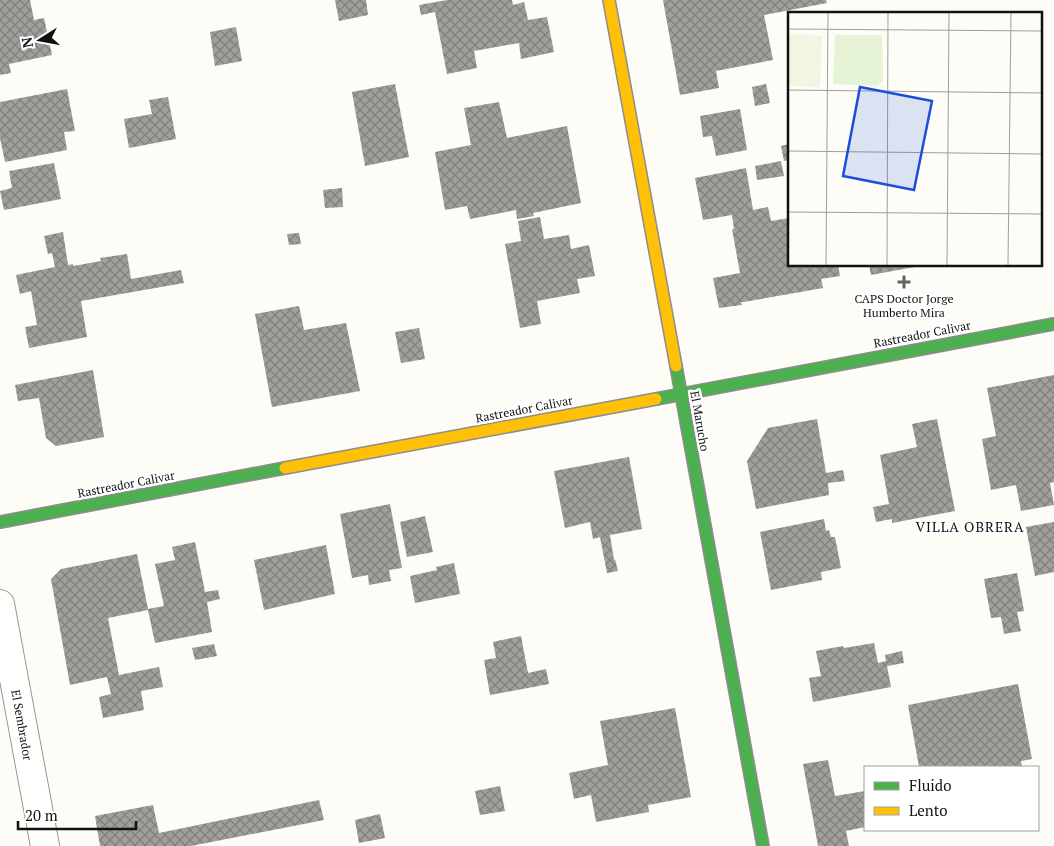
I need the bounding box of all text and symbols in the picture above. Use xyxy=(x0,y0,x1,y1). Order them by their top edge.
inset map xyxy=(788,12,1042,266)
north arrow xyxy=(15,15,65,65)
text: N xyxy=(16,35,37,50)
marker: CAPS Doctor Jorge Humberto Mira xyxy=(897,275,911,289)
place label: CAPS Doctor Jorge Humberto Mira xyxy=(854,291,954,320)
street label: Rastreador Calivar xyxy=(872,317,972,351)
street label: El Marucho xyxy=(687,390,713,453)
street label: Rastreador Calivar xyxy=(474,392,574,426)
street label: Rastreador Calivar xyxy=(76,467,176,501)
district label: VILLA OBRERA xyxy=(915,517,1025,536)
street label: El Sembrador xyxy=(8,689,36,762)
legend xyxy=(864,766,1039,831)
text: Fluido xyxy=(909,775,951,795)
scale bar xyxy=(18,798,135,830)
text: Lento xyxy=(909,800,948,820)
text: 20 m xyxy=(25,805,58,825)

